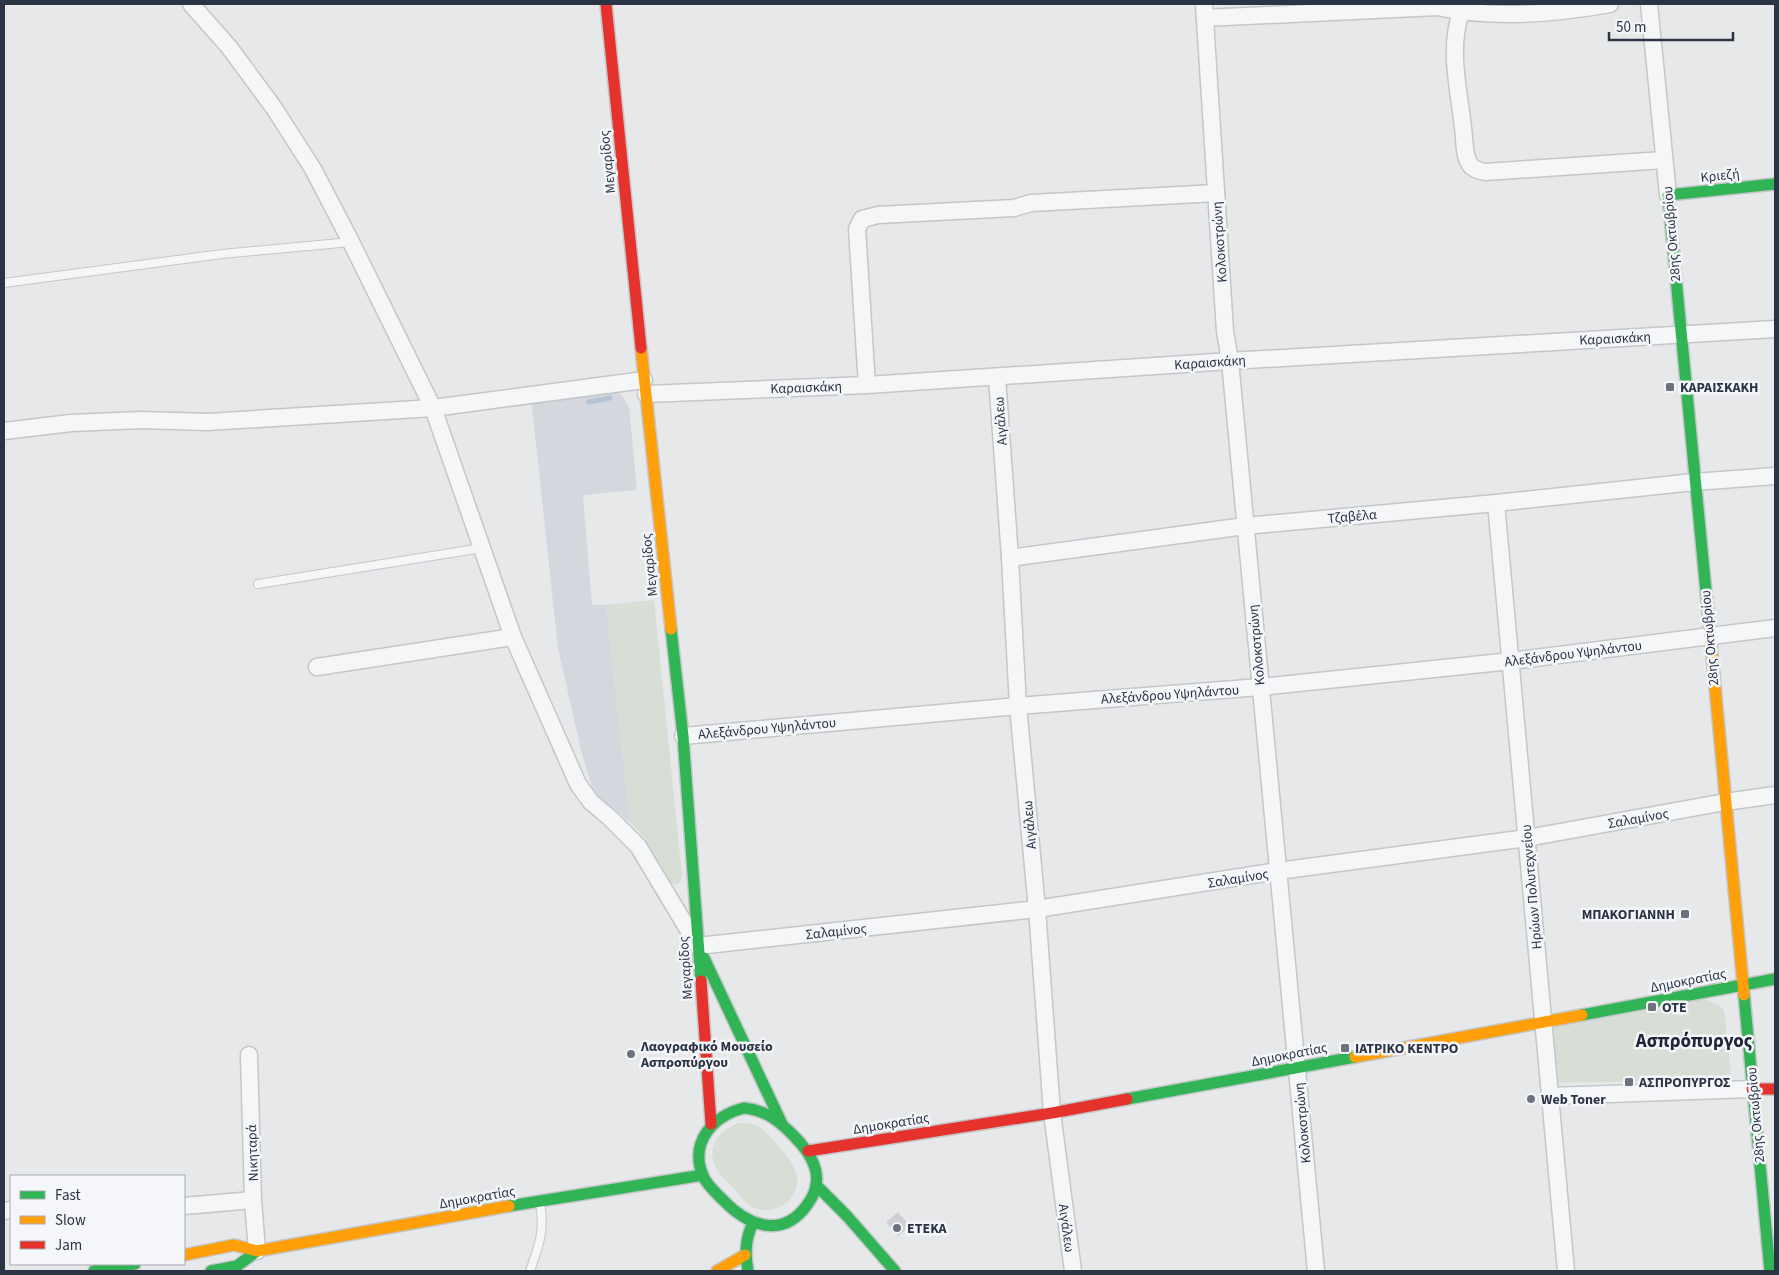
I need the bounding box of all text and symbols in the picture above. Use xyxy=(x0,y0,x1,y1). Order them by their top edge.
scale bar xyxy=(1609,10,1733,42)
text: 50 m xyxy=(1616,17,1646,38)
street label: Μεγαρίδος xyxy=(595,129,621,194)
street label: Κριεζή xyxy=(1700,164,1741,188)
street label: 28ης Οκτωβρίου xyxy=(1658,185,1686,283)
street label: Κολοκοτρώνη xyxy=(1207,201,1233,283)
street label: Καραισκάκη xyxy=(1579,327,1651,351)
street label: Καραισκάκη xyxy=(1174,351,1247,375)
street label: Καραισκάκη xyxy=(770,377,842,399)
place label: ΚΑΡΑΙΣΚΑΚΗ xyxy=(1680,378,1759,398)
marker: ΚΑΡΑΙΣΚΑΚΗ xyxy=(1664,381,1676,393)
street label: Αιγάλεω xyxy=(989,396,1013,446)
street label: Τζαβέλα xyxy=(1327,505,1378,529)
street label: Μεγαρίδος xyxy=(637,532,663,597)
street label: 28ης Οκτωβρίου xyxy=(1696,589,1724,687)
street label: Κολοκοτρώνη xyxy=(1243,604,1270,686)
street label: Αλεξάνδρου Υψηλάντου xyxy=(1503,636,1643,672)
street label: Αλεξάνδρου Υψηλάντου xyxy=(1100,680,1240,710)
street label: Αλεξάνδρου Υψηλάντου xyxy=(697,713,837,745)
street label: Αιγάλεω xyxy=(1018,800,1042,850)
street label: Σαλαμίνος xyxy=(1606,804,1670,834)
street label: Ηρώων Πολυτεχνείου xyxy=(1517,824,1547,950)
street label: Σαλαμίνος xyxy=(1206,864,1270,894)
place label: ΜΠΑΚΟΓΙΑΝΝΗ xyxy=(1582,905,1675,925)
marker: ΜΠΑΚΟΓΙΑΝΝΗ xyxy=(1679,908,1691,920)
street label: Σαλαμίνος xyxy=(805,919,868,945)
street label: Μεγαρίδος xyxy=(674,936,698,1000)
street label: Δημοκρατίας xyxy=(1648,964,1728,998)
place label: ΟΤΕ xyxy=(1662,998,1687,1018)
marker: ΟΤΕ xyxy=(1646,1001,1658,1013)
district label: Ασπρόπυργος xyxy=(1635,1028,1753,1055)
place label: Λαογραφικό Μουσείο Ασπροπύργου xyxy=(640,1037,773,1073)
street label: Δημοκρατίας xyxy=(1249,1038,1329,1072)
place label: ΙΑΤΡΙΚΟ ΚΕΝΤΡΟ xyxy=(1355,1039,1458,1059)
marker: ΙΑΤΡΙΚΟ ΚΕΝΤΡΟ xyxy=(1339,1042,1351,1054)
marker: Λαογραφικό Μουσείο Ασπροπύργου xyxy=(625,1048,637,1060)
street label: 28ης Οκτωβρίου xyxy=(1742,1066,1770,1164)
place label: ΑΣΠΡΟΠΥΡΓΟΣ xyxy=(1638,1073,1731,1093)
marker: ΑΣΠΡΟΠΥΡΓΟΣ xyxy=(1623,1076,1635,1088)
street label: Κολοκοτρώνη xyxy=(1289,1082,1316,1164)
place label: Web Toner xyxy=(1541,1090,1606,1110)
marker: Web Toner xyxy=(1525,1093,1537,1105)
street label: Δημοκρατίας xyxy=(852,1108,931,1140)
street label: Νικηταρά xyxy=(242,1124,264,1182)
legend xyxy=(10,1175,185,1265)
street label: Δημοκρατίας xyxy=(438,1181,517,1215)
text: Fast xyxy=(55,1185,81,1206)
street label: Αιγάλεω xyxy=(1053,1203,1079,1254)
text: Slow xyxy=(55,1210,86,1231)
place label: ΕΤΕΚΑ xyxy=(907,1219,948,1239)
marker: ΕΤΕΚΑ xyxy=(891,1222,903,1234)
text: Jam xyxy=(55,1235,82,1256)

